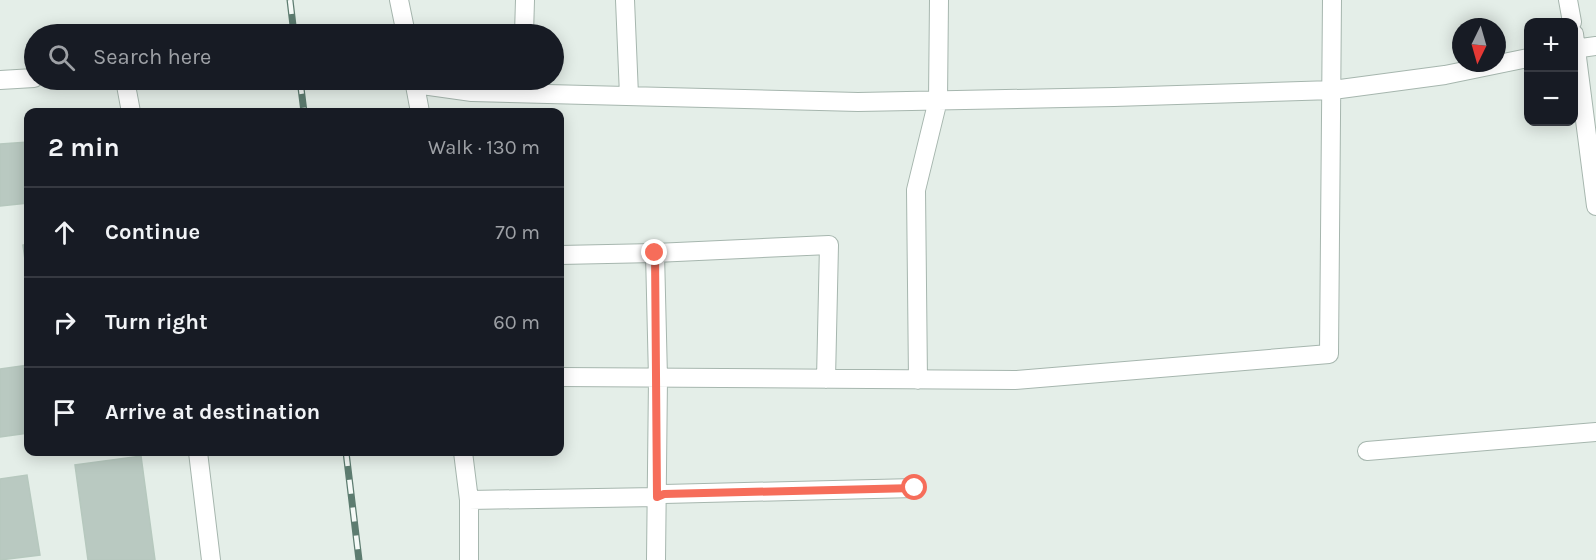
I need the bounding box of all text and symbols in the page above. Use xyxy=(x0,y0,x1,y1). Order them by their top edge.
north arrow xyxy=(1452,18,1506,72)
map controls xyxy=(1524,18,1578,126)
button: + xyxy=(1524,18,1578,72)
search box xyxy=(24,24,564,90)
icon: search xyxy=(45,41,78,74)
text: Search here xyxy=(93,44,211,70)
button: − xyxy=(1524,72,1578,126)
text: 2 min xyxy=(48,132,120,163)
text: Walk · 130 m xyxy=(428,136,540,159)
icon: ahead xyxy=(48,216,81,249)
text: Continue xyxy=(105,219,200,245)
text: 70 m xyxy=(495,221,540,244)
route end xyxy=(641,239,667,265)
icon: right xyxy=(48,306,81,339)
text: Turn right xyxy=(105,309,208,335)
text: 60 m xyxy=(493,311,540,334)
icon: arrive xyxy=(48,396,81,429)
text: Arrive at destination xyxy=(105,399,320,425)
route start xyxy=(901,474,927,500)

